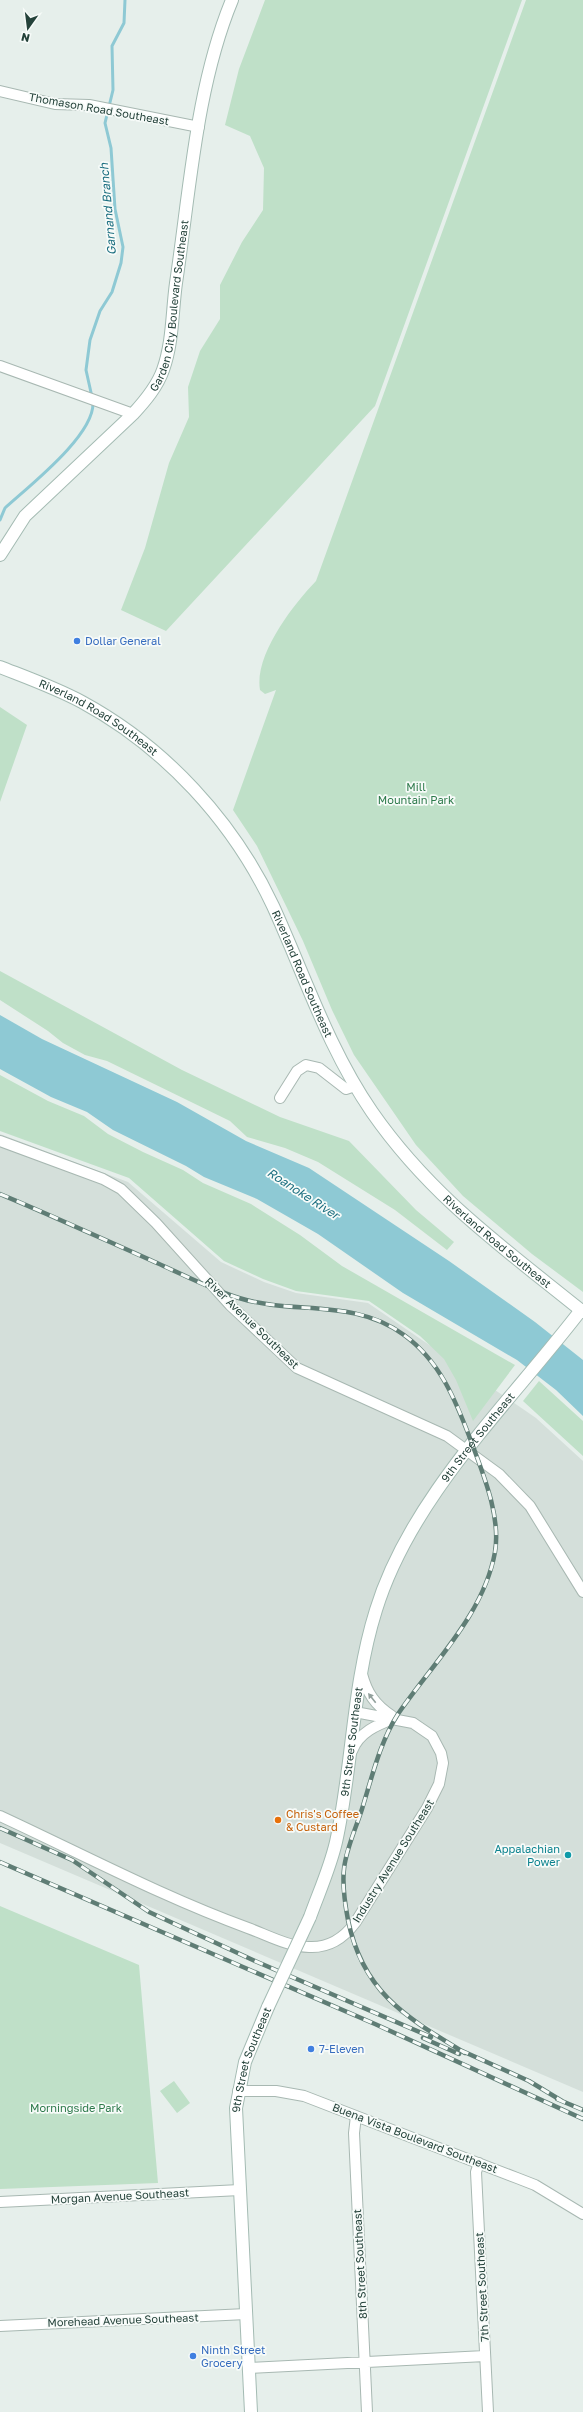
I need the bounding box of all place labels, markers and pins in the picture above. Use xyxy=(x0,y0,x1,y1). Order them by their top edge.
place label: Dollar General xyxy=(85,634,161,647)
marker: Dollar General xyxy=(72,636,82,646)
place label: Chris's Coffee & Custard xyxy=(286,1807,359,1833)
marker: Chris's Coffee & Custard xyxy=(273,1815,283,1825)
place label: Appalachian Power xyxy=(494,1842,561,1868)
marker: Appalachian Power xyxy=(563,1850,573,1860)
place label: 7-Eleven xyxy=(319,2042,364,2055)
marker: 7-Eleven xyxy=(306,2044,316,2054)
place label: Ninth Street Grocery xyxy=(201,2343,265,2369)
marker: Ninth Street Grocery xyxy=(188,2351,198,2361)

